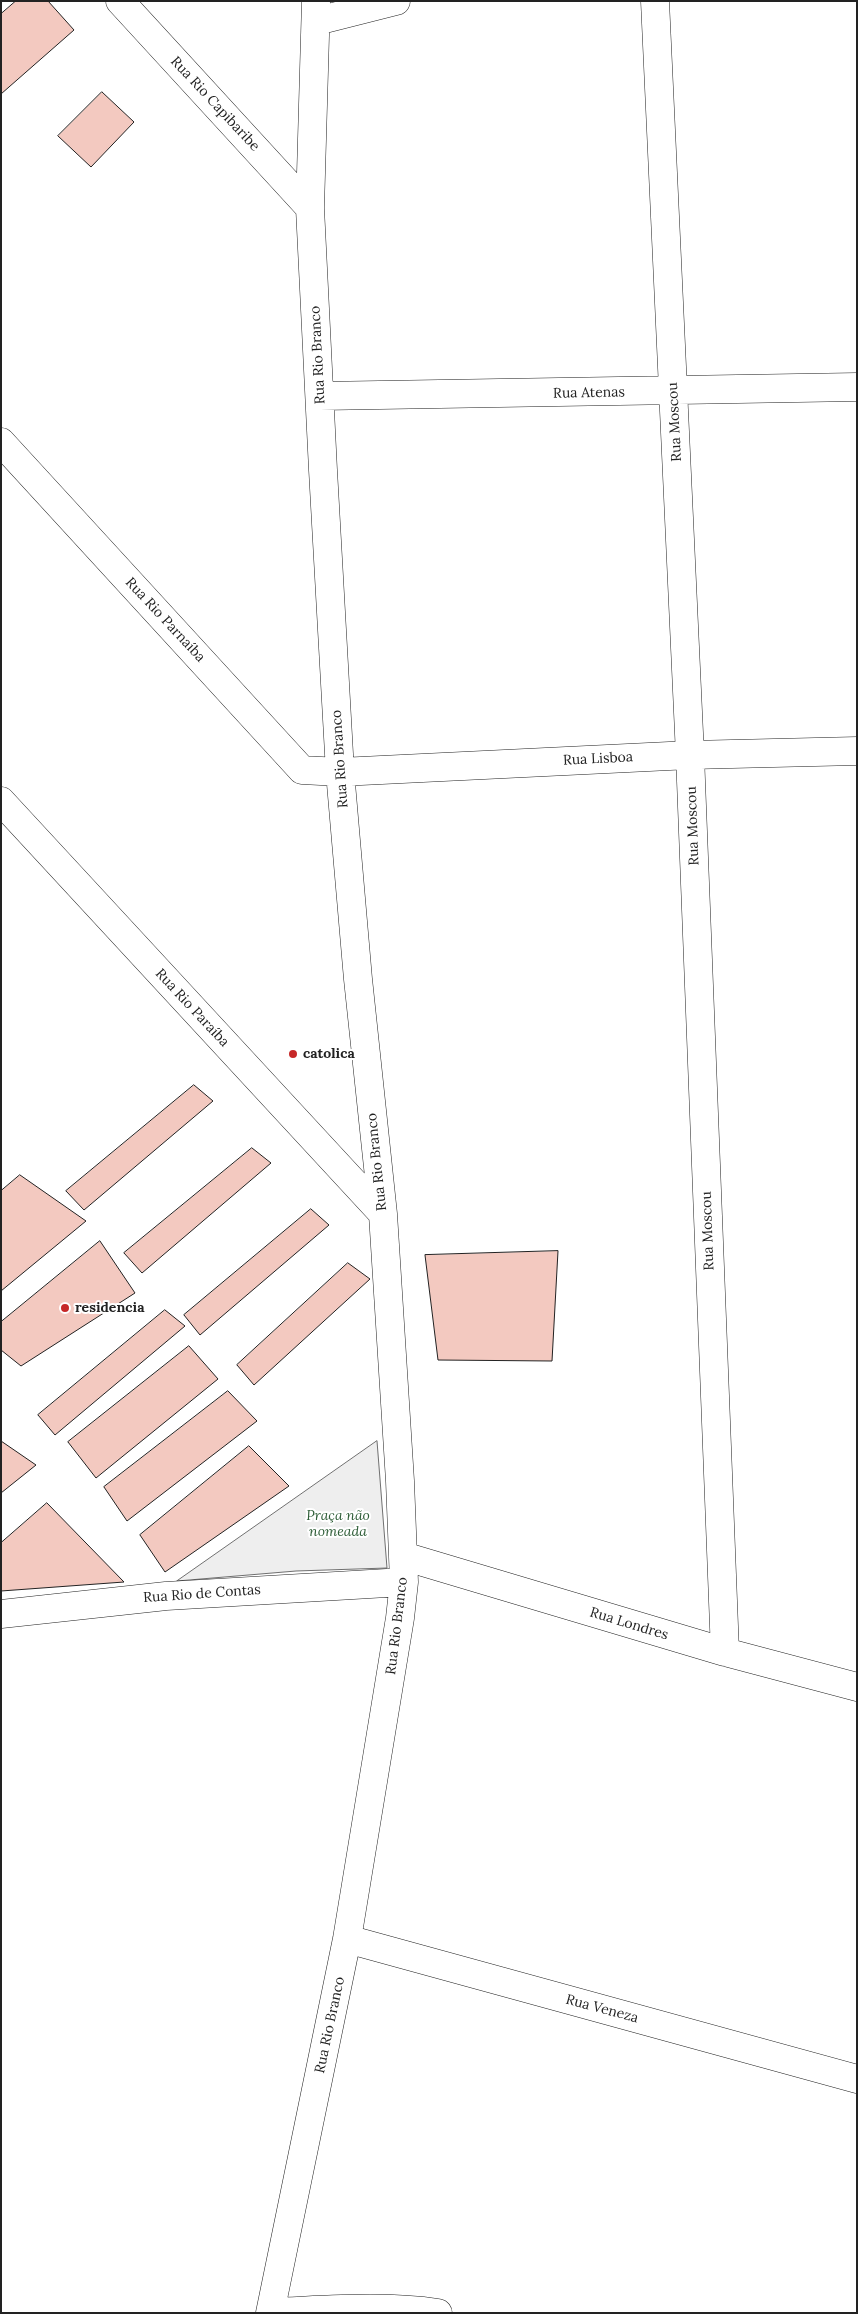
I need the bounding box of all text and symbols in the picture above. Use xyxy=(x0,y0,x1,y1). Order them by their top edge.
street label: Rua Rio Capibaribe xyxy=(167,53,263,155)
street label: Rua Rio Branco xyxy=(307,305,329,405)
street label: Rua Moscou xyxy=(665,382,685,462)
street label: Rua Atenas xyxy=(553,384,625,402)
street label: Rua Rio Parnaíba xyxy=(122,574,208,666)
street label: Rua Rio Branco xyxy=(328,709,352,809)
street label: Rua Lisboa xyxy=(563,749,633,769)
street label: Rua Moscou xyxy=(683,786,703,866)
street label: Rua Rio Paraíba xyxy=(151,965,233,1051)
place label: catolica xyxy=(303,1046,355,1062)
marker: catolica xyxy=(287,1048,299,1060)
street label: Rua Rio Branco xyxy=(363,1112,391,1212)
street label: Rua Moscou xyxy=(698,1191,718,1271)
place label: residencia xyxy=(75,1300,144,1316)
marker: residencia xyxy=(59,1302,71,1314)
park label: Praça não nomeada xyxy=(306,1508,370,1540)
street label: Rua Rio Branco xyxy=(383,1576,411,1676)
street label: Rua Rio de Contas xyxy=(143,1582,261,1606)
street label: Rua Londres xyxy=(588,1604,670,1644)
street label: Rua Rio Branco xyxy=(312,1975,348,2075)
street label: Rua Veneza xyxy=(564,1991,640,2027)

